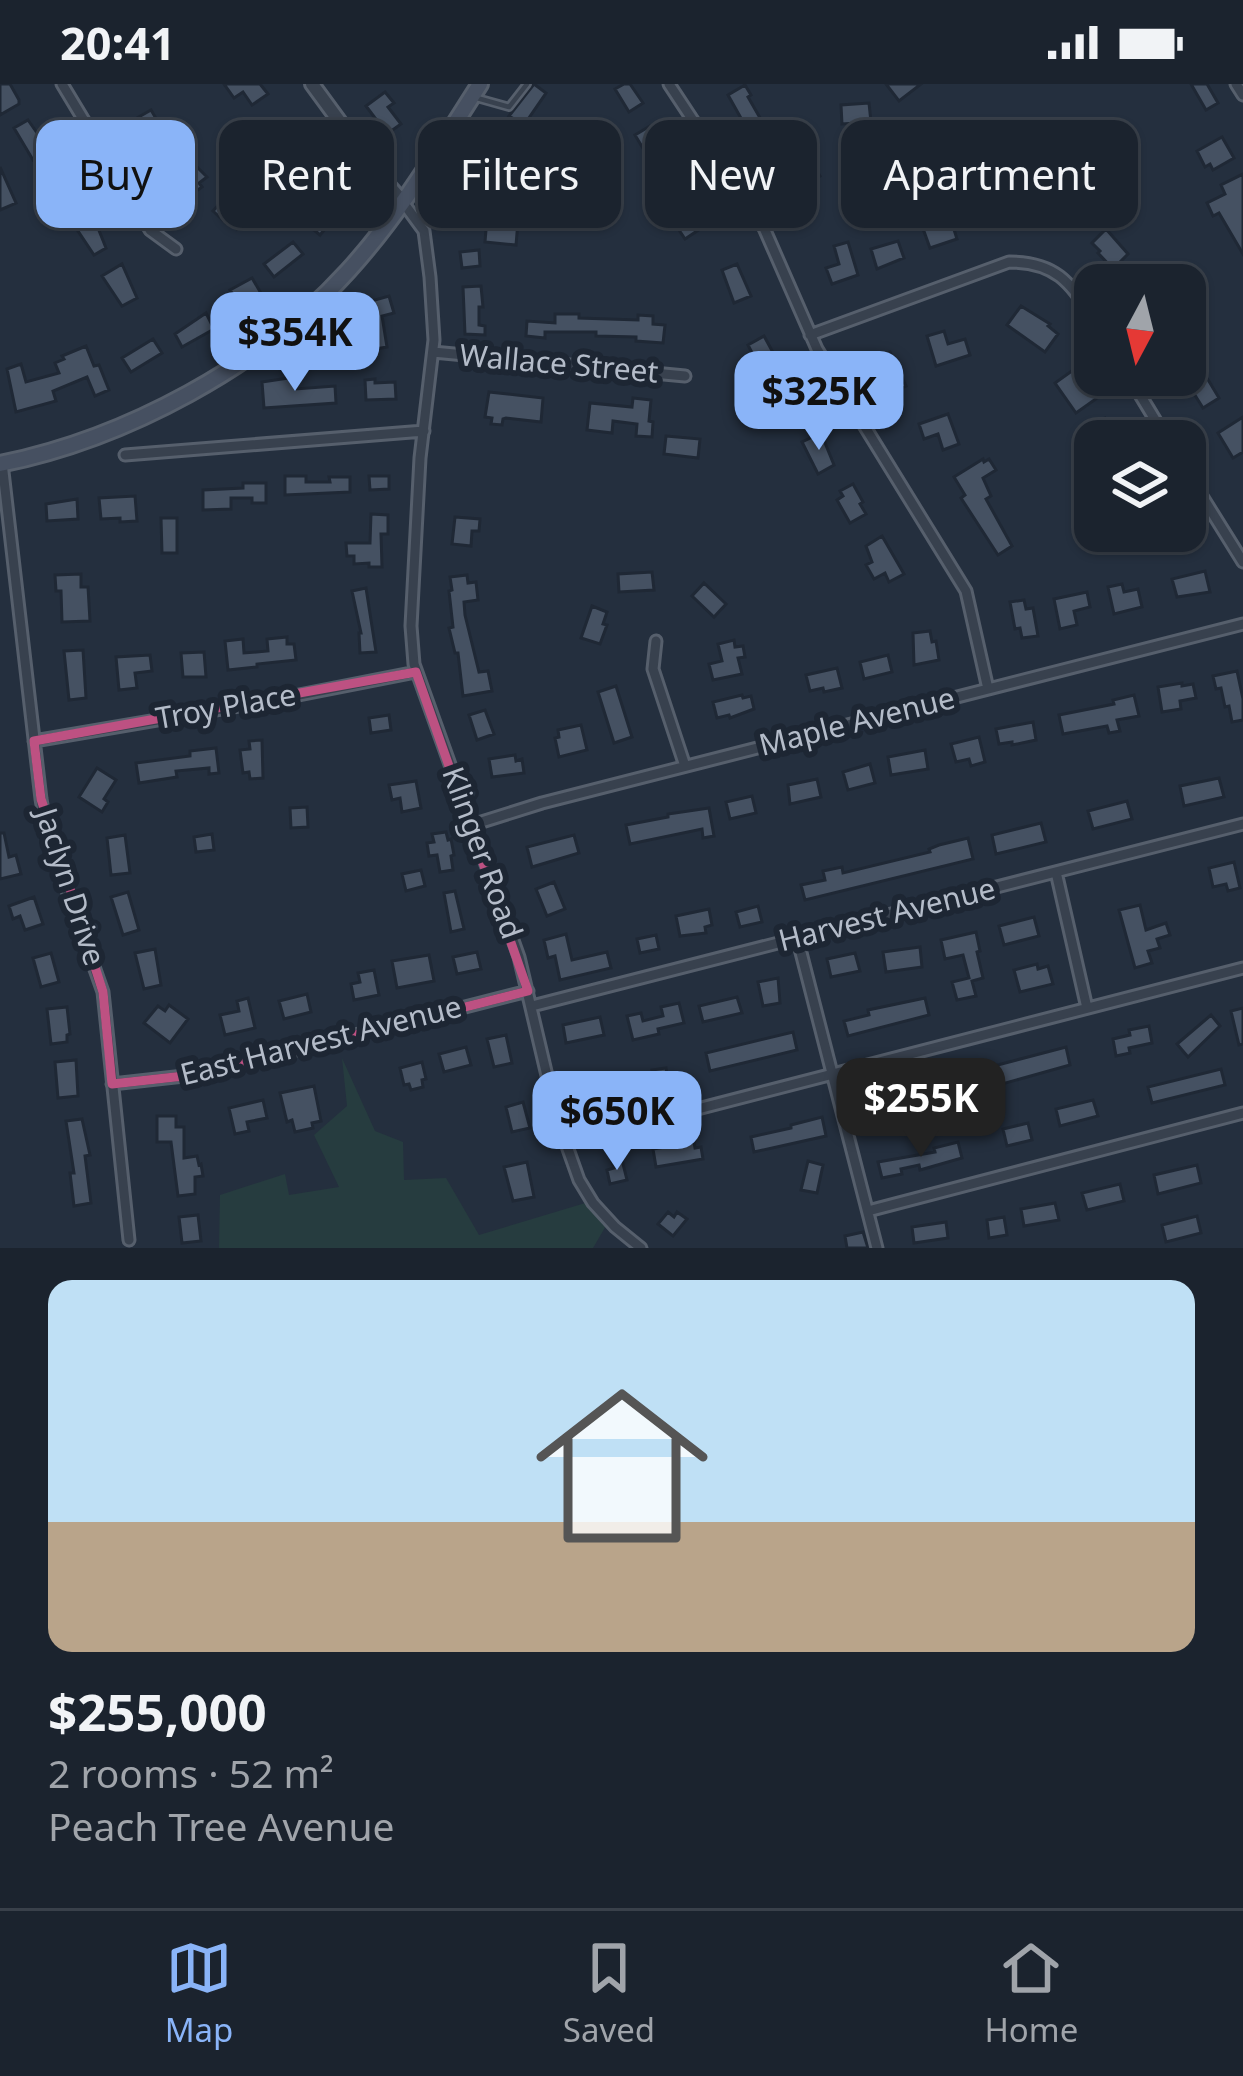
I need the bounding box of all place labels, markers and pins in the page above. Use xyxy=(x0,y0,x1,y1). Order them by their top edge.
pin: $354K xyxy=(211,292,379,394)
pin: $325K xyxy=(735,351,903,453)
pin: $255K xyxy=(837,1058,1005,1160)
pin: $650K xyxy=(533,1071,701,1173)

